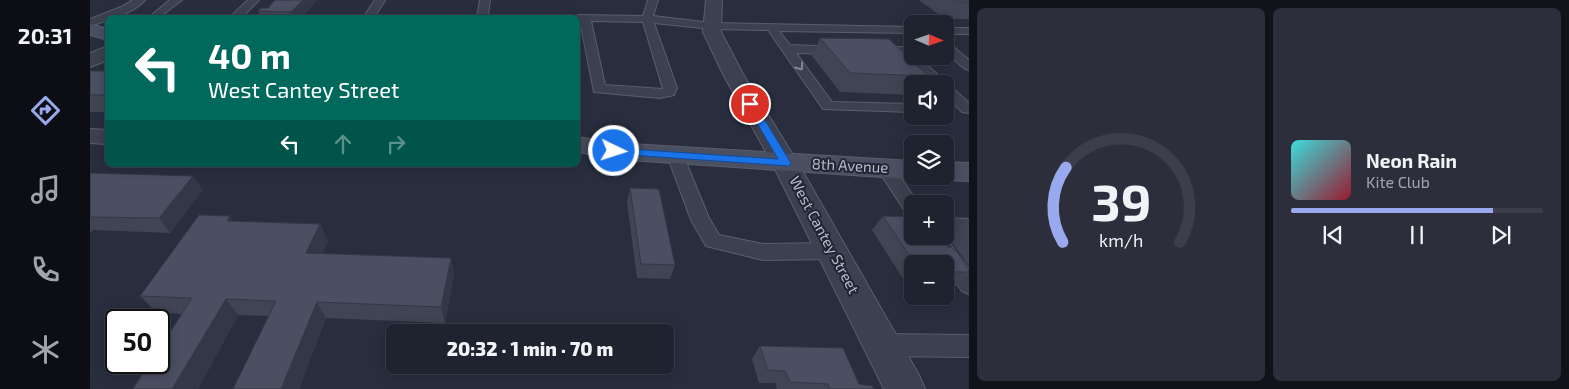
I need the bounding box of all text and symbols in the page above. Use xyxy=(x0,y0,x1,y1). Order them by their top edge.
north arrow xyxy=(904,15,954,65)
map controls xyxy=(904,15,954,305)
text: 20:31 xyxy=(18,22,72,48)
text: 40 m xyxy=(208,34,291,76)
icon: left xyxy=(125,35,190,100)
one-way arrow xyxy=(794,61,802,70)
button: sound xyxy=(904,75,954,125)
text: West Cantey Street xyxy=(208,76,399,102)
pin xyxy=(729,83,771,125)
icon: arrive xyxy=(736,90,764,118)
icon: directions xyxy=(28,93,63,128)
position arrow xyxy=(587,124,639,176)
icon: left xyxy=(276,130,304,158)
icon: ahead xyxy=(329,130,357,158)
icon: right xyxy=(382,130,410,158)
button: layers xyxy=(904,135,954,185)
text: Neon Rain xyxy=(1366,149,1457,172)
street label: 8th Avenue xyxy=(811,154,889,176)
text: 39 xyxy=(1091,169,1151,231)
icon: music xyxy=(28,172,63,207)
text: Kite Club xyxy=(1366,172,1430,191)
street label: West Cantey Street xyxy=(786,173,864,297)
button: + xyxy=(904,195,954,245)
icon: previous xyxy=(1319,221,1347,249)
icon: pause xyxy=(1403,221,1431,249)
icon: next xyxy=(1487,221,1515,249)
text: km/h xyxy=(1099,229,1143,251)
icon: phone xyxy=(28,252,63,287)
button: − xyxy=(904,255,954,305)
speed limit sign: 50 xyxy=(105,309,170,374)
icon: climate xyxy=(28,332,63,367)
text: 20:32 · 1 min · 70 m xyxy=(447,337,613,360)

